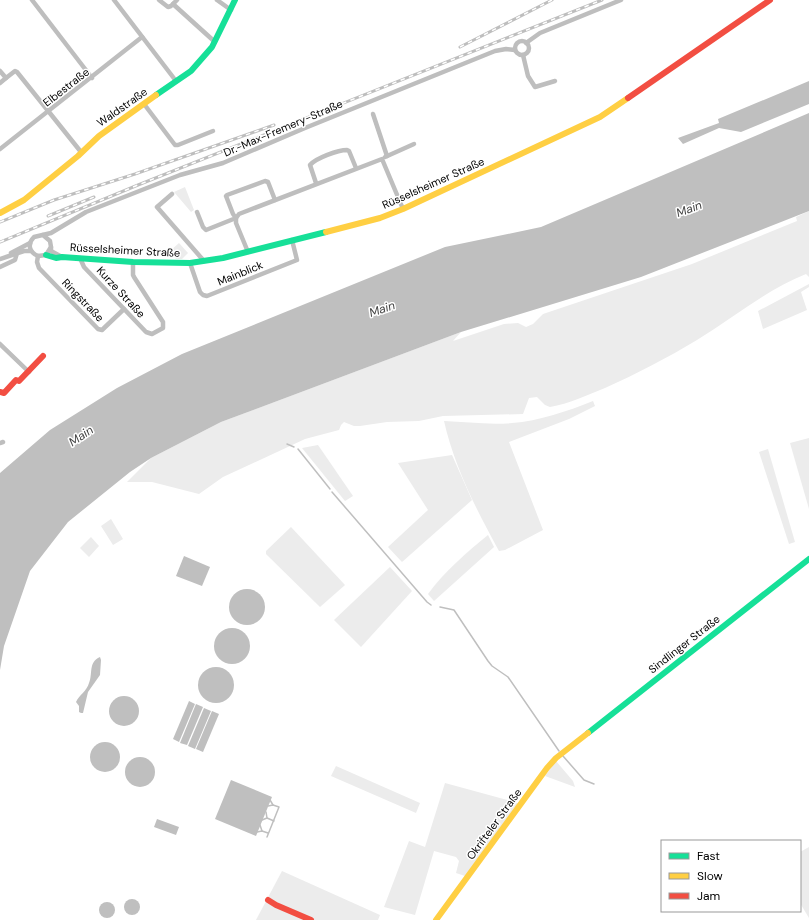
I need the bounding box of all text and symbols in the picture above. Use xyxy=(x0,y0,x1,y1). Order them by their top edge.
street label: Elbestraße xyxy=(40,65,92,109)
street label: Waldstraße xyxy=(94,84,150,130)
street label: Dr.-Max-Fremery-Straße xyxy=(221,96,345,160)
street label: Rüsselsheimer Straße xyxy=(380,154,486,212)
water label: Main xyxy=(674,197,704,221)
street label: Rüsselsheimer Straße xyxy=(69,240,181,260)
street label: Mainblick xyxy=(215,257,265,288)
street label: Kurze Straße xyxy=(94,263,148,321)
street label: Ringstraße xyxy=(59,275,107,325)
water label: Main xyxy=(367,297,397,321)
water label: Main xyxy=(66,422,97,450)
street label: Sindlinger Straße xyxy=(645,612,723,676)
street label: Okrifteler Straße xyxy=(463,786,525,862)
legend xyxy=(661,840,801,912)
text: Fast xyxy=(697,848,720,864)
text: Slow xyxy=(697,868,723,884)
text: Jam xyxy=(697,888,720,904)

